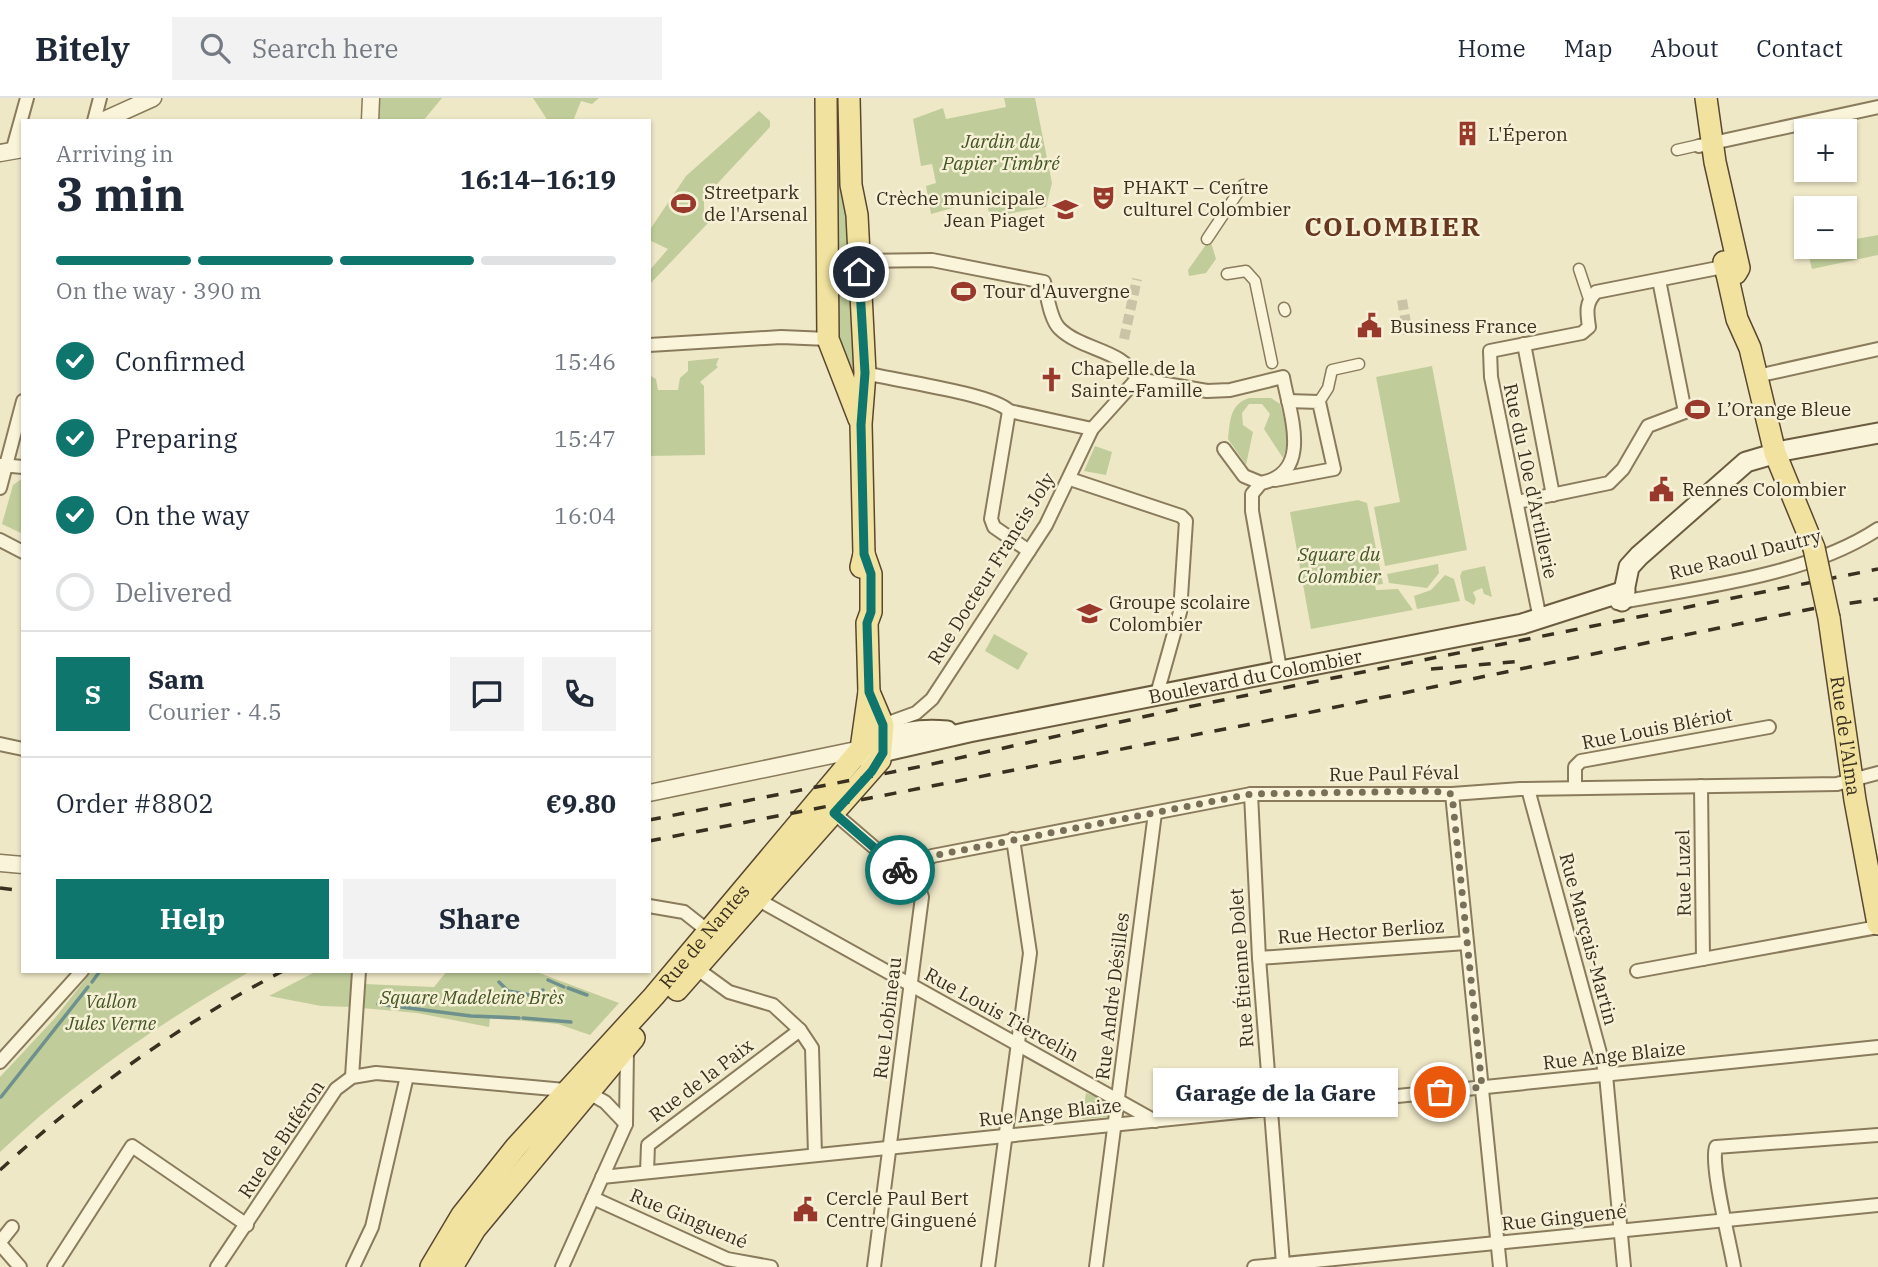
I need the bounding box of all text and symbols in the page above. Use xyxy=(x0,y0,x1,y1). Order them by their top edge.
search box xyxy=(172,17,662,80)
text: Bitely xyxy=(35,27,130,70)
icon: search xyxy=(196,29,234,67)
text: Search here xyxy=(252,31,398,65)
text: Home xyxy=(1458,32,1526,64)
text: Map xyxy=(1564,32,1612,64)
text: About xyxy=(1650,32,1718,64)
text: Contact xyxy=(1756,32,1843,64)
map controls xyxy=(1794,119,1857,259)
button: + xyxy=(1794,119,1857,182)
building icon: L'Éperon xyxy=(1454,120,1482,148)
place label: L'Éperon xyxy=(1488,122,1568,146)
park label: Jardin du Papier Timbré xyxy=(941,129,1060,175)
text: Arriving in xyxy=(56,138,173,168)
text: 16:14–16:19 xyxy=(460,162,616,196)
text: 3 min xyxy=(56,164,185,224)
place label: PHAKT – Centre culturel Colombier xyxy=(1123,175,1291,221)
place label: Streetpark de l'Arsenal xyxy=(704,180,808,226)
theatre icon: PHAKT – Centre culturel Colombier xyxy=(1089,184,1117,212)
place label: Crèche municipale Jean Piaget xyxy=(876,186,1045,232)
sports icon: Streetpark de l'Arsenal xyxy=(670,189,698,217)
school or university icon: Crèche municipale Jean Piaget xyxy=(1051,195,1079,223)
button: − xyxy=(1794,196,1857,259)
district label: COLOMBIER xyxy=(1304,209,1482,243)
pin xyxy=(829,242,889,302)
icon: home xyxy=(840,253,878,291)
text: On the way · 390 m xyxy=(56,275,262,305)
sports icon: Tour d'Auvergne xyxy=(949,277,977,305)
place label: Tour d'Auvergne xyxy=(983,279,1130,303)
public building icon: Business France xyxy=(1356,312,1384,340)
place label: Business France xyxy=(1390,314,1537,338)
icon: check xyxy=(56,342,94,380)
text: Confirmed xyxy=(115,344,246,378)
text: 15:46 xyxy=(554,346,616,376)
place label: Chapelle de la Sainte-Famille xyxy=(1071,356,1202,402)
church icon: Chapelle de la Sainte-Famille xyxy=(1037,365,1065,393)
street label: Rue du 10e d'Artillerie xyxy=(1499,381,1563,581)
sports icon: L’Orange Bleue xyxy=(1683,395,1711,423)
place label: L’Orange Bleue xyxy=(1717,397,1851,421)
icon: check xyxy=(56,419,94,457)
text: Preparing xyxy=(115,421,237,455)
text: 15:47 xyxy=(554,423,616,453)
street label: Rue Docteur Francis Joly xyxy=(922,467,1060,668)
public building icon: Rennes Colombier xyxy=(1648,475,1676,503)
place label: Rennes Colombier xyxy=(1682,477,1847,501)
icon: check xyxy=(56,496,94,534)
text: On the way xyxy=(115,498,249,532)
text: 16:04 xyxy=(554,500,616,530)
street label: Rue Raoul Dautry xyxy=(1666,523,1824,585)
park label: Square du Colombier xyxy=(1296,542,1381,588)
text: Delivered xyxy=(115,575,232,609)
place label: Groupe scolaire Colombier xyxy=(1109,590,1250,636)
school or university icon: Groupe scolaire Colombier xyxy=(1075,599,1103,627)
street label: Boulevard du Colombier xyxy=(1146,643,1365,709)
button: chat xyxy=(450,657,524,731)
button: phone xyxy=(542,657,616,731)
text: Sam xyxy=(148,662,204,696)
street label: Rue de l'Alma xyxy=(1825,674,1866,797)
text: S xyxy=(85,677,101,711)
text: Courier · 4.5 xyxy=(148,696,282,726)
street label: Rue Louis Blériot xyxy=(1580,702,1735,754)
street label: Rue Paul Féval xyxy=(1329,760,1460,786)
text: Order #8802 xyxy=(56,786,214,820)
text: €9.80 xyxy=(546,786,616,820)
street label: Rue Luzel xyxy=(1670,829,1696,917)
courier xyxy=(865,835,935,905)
street label: Rue Marçais-Martin xyxy=(1554,850,1624,1028)
icon: bike xyxy=(881,851,919,889)
button: Help xyxy=(56,879,329,959)
button: Share xyxy=(343,879,616,959)
street label: Rue de Nantes xyxy=(654,879,755,993)
street label: Rue Étienne Dolet xyxy=(1223,887,1259,1048)
street label: Rue André Désilles xyxy=(1090,911,1134,1081)
street label: Rue Hector Berlioz xyxy=(1277,913,1445,949)
street label: Rue Lobineau xyxy=(868,955,906,1080)
street label: Rue Louis Tiercelin xyxy=(921,962,1083,1066)
park label: Square Madeleine Brès xyxy=(379,985,564,1009)
park label: Vallon Jules Verne xyxy=(65,989,157,1035)
street label: Rue de la Paix xyxy=(644,1033,758,1127)
street label: Rue Ange Blaize xyxy=(1541,1036,1687,1074)
pin xyxy=(1410,1062,1470,1122)
callout: Garage de la Gare xyxy=(1153,1068,1398,1116)
icon: bag xyxy=(1421,1073,1459,1111)
street label: Rue de Buféron xyxy=(233,1075,329,1203)
text: Garage de la Gare xyxy=(1175,1077,1376,1107)
street label: Rue Ange Blaize xyxy=(977,1093,1123,1131)
street label: Rue Ginguené xyxy=(627,1182,751,1254)
place label: Cercle Paul Bert Centre Ginguené xyxy=(826,1186,977,1232)
public building icon: Cercle Paul Bert Centre Ginguené xyxy=(792,1195,820,1223)
street label: Rue Ginguené xyxy=(1500,1199,1628,1235)

